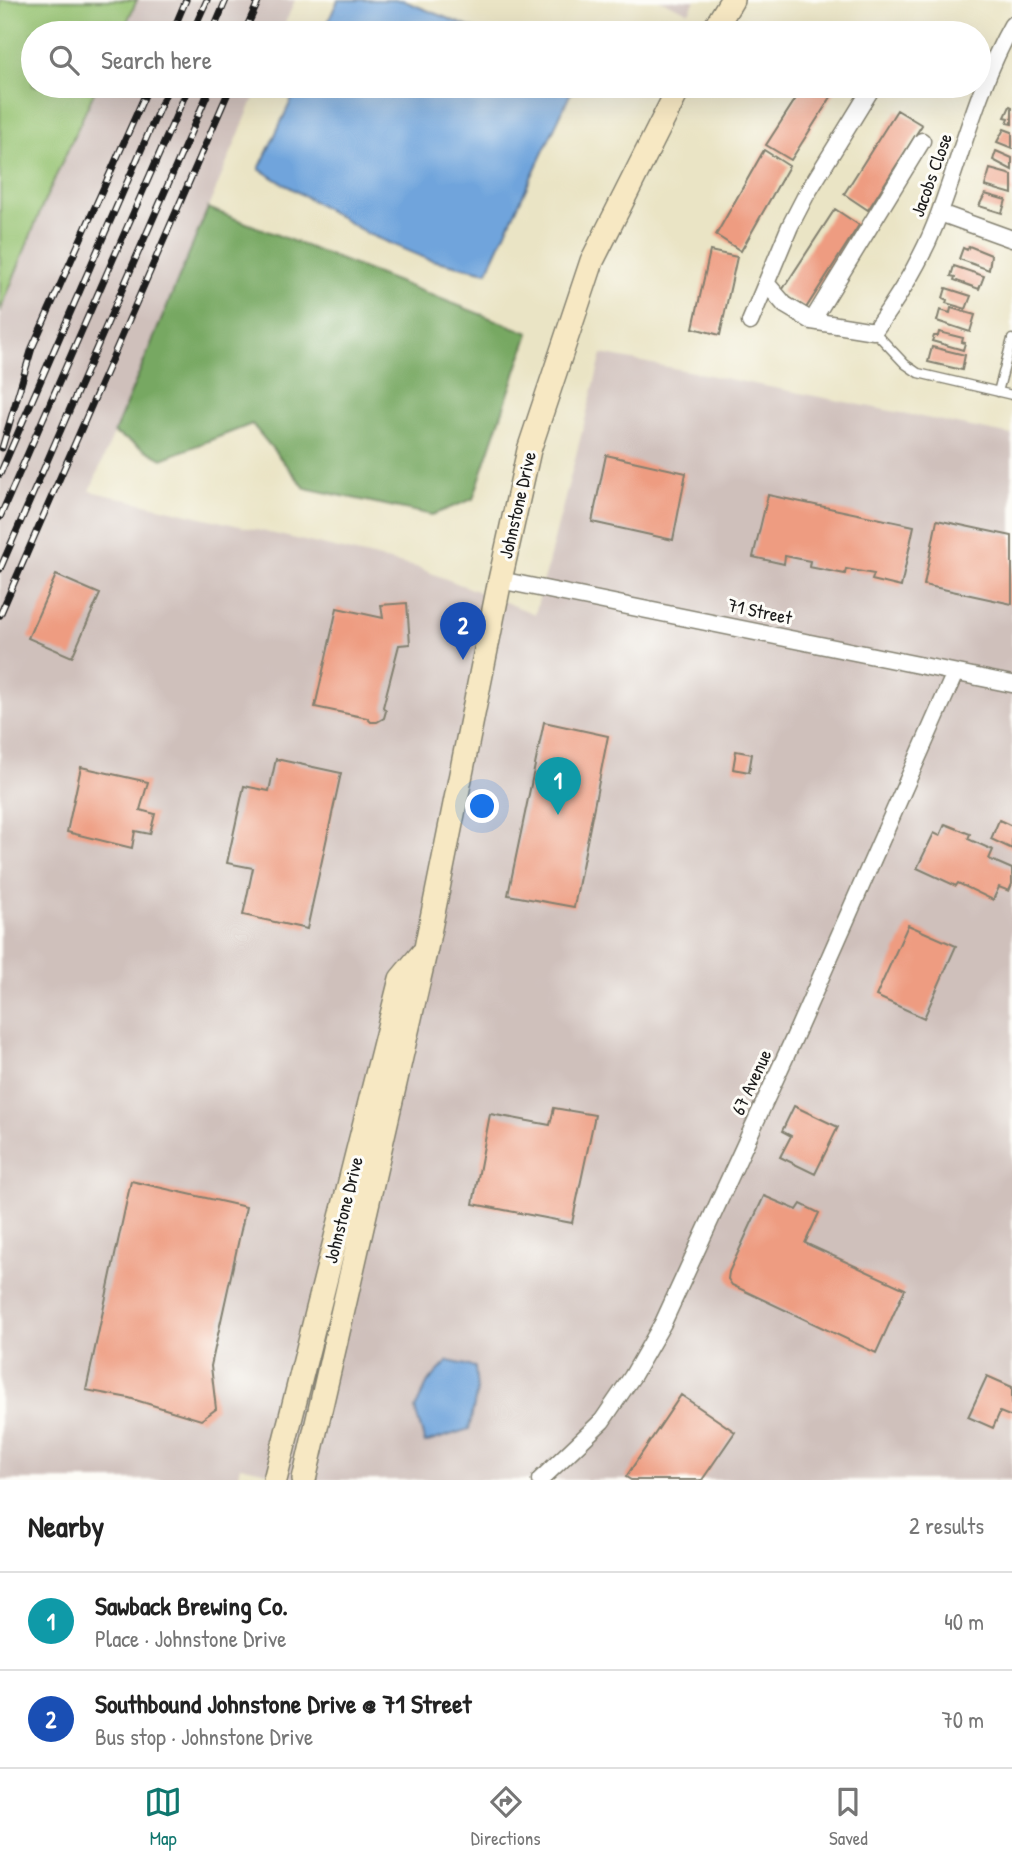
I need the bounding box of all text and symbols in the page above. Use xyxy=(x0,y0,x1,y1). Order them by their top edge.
search box xyxy=(21,21,991,98)
icon: search xyxy=(45,41,83,79)
text: Search here xyxy=(101,42,212,77)
street label: Jacobs Close xyxy=(904,129,958,220)
street label: Johnstone Drive xyxy=(492,449,542,561)
street label: 71 Street xyxy=(726,592,795,631)
pin: 2 xyxy=(440,602,486,660)
pin: 1 xyxy=(535,757,581,815)
your location xyxy=(465,789,499,823)
street label: 67 Avenue xyxy=(725,1045,778,1119)
street label: Johnstone Drive xyxy=(317,1154,369,1266)
text: Nearby xyxy=(28,1506,104,1546)
text: 2 results xyxy=(909,1510,984,1541)
text: Sawback Brewing Co. xyxy=(95,1588,288,1623)
text: 1 xyxy=(47,1606,55,1637)
text: 40 m xyxy=(944,1606,984,1637)
text: Place · Johnstone Drive xyxy=(95,1623,286,1654)
text: Southbound Johnstone Drive @ 71 Street xyxy=(95,1686,471,1721)
text: 2 xyxy=(46,1704,56,1735)
text: 70 m xyxy=(941,1704,984,1735)
text: Bus stop · Johnstone Drive xyxy=(95,1721,313,1752)
tab: Map xyxy=(144,1783,182,1851)
tab: Directions xyxy=(471,1783,541,1851)
tab: Saved xyxy=(829,1783,868,1851)

